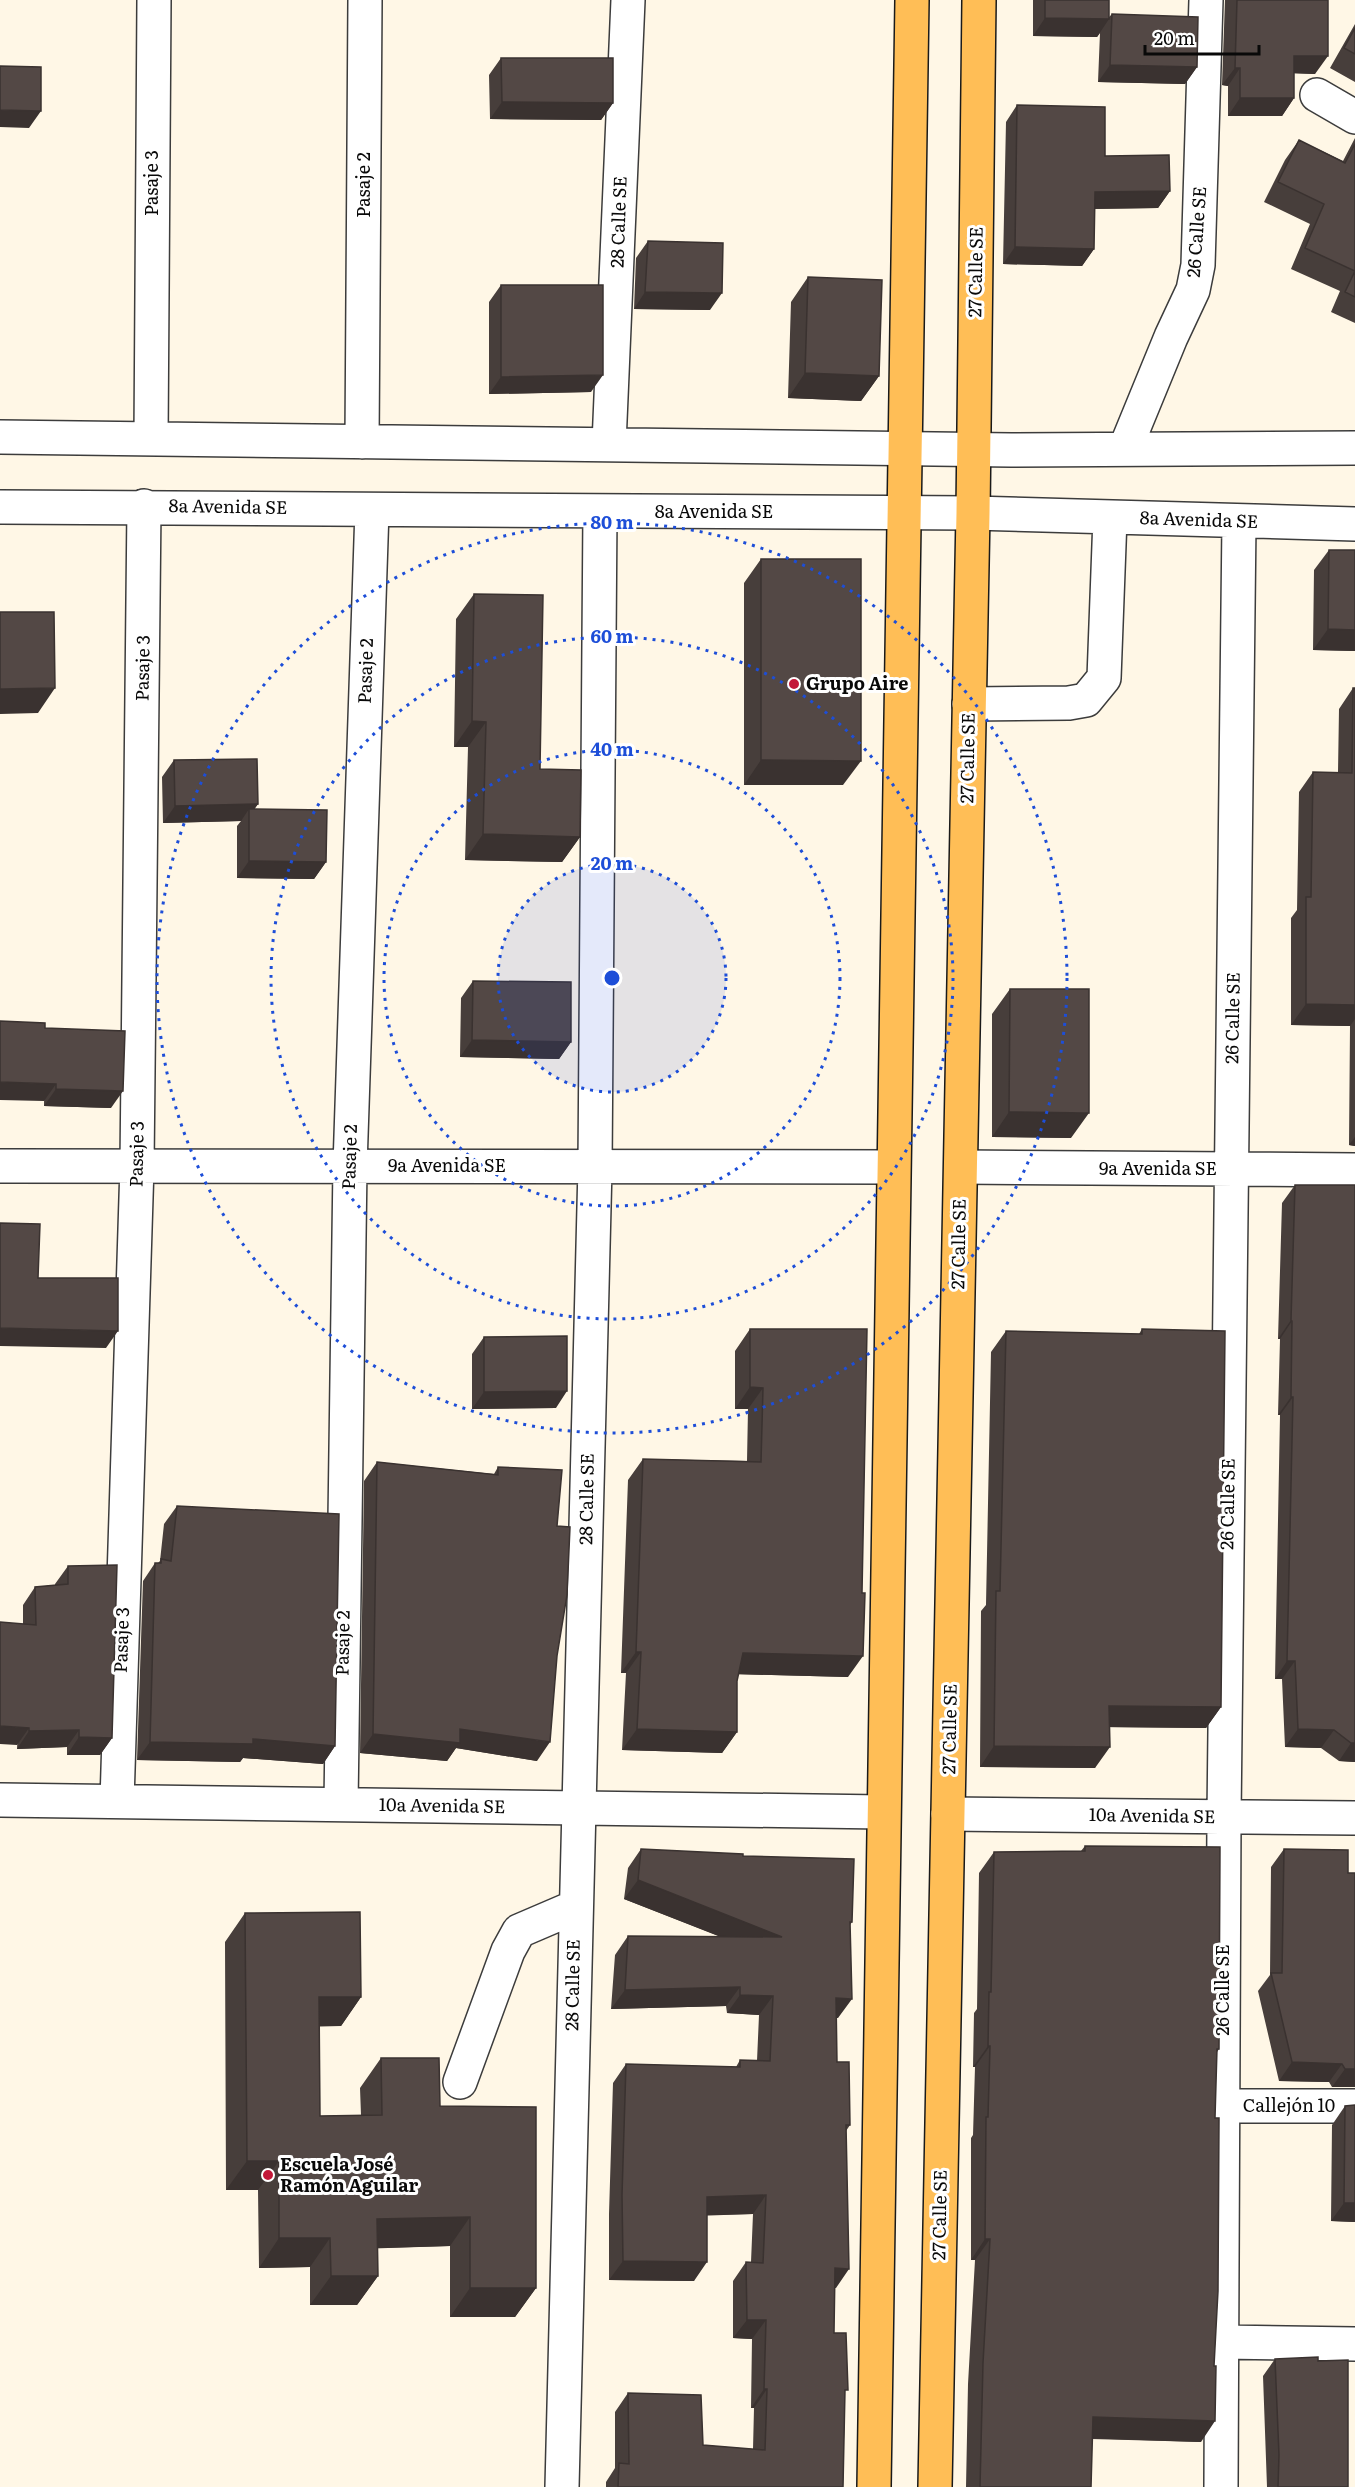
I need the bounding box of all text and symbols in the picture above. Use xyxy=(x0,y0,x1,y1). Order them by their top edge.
scale bar xyxy=(1145,18,1259,56)
text: 20 m xyxy=(1154,24,1195,51)
street label: Pasaje 3 xyxy=(137,150,164,216)
street label: Pasaje 2 xyxy=(349,152,376,218)
street label: 28 Calle SE xyxy=(602,176,633,268)
street label: 26 Calle SE xyxy=(1179,185,1212,279)
street label: 27 Calle SE xyxy=(960,226,989,318)
street label: 8a Avenida SE xyxy=(168,491,288,520)
street label: 8a Avenida SE xyxy=(655,497,773,524)
street label: 8a Avenida SE xyxy=(1139,503,1259,534)
text: 80 m xyxy=(590,508,634,535)
text: 60 m xyxy=(590,622,634,649)
street label: Pasaje 3 xyxy=(127,635,156,701)
street label: Pasaje 2 xyxy=(350,638,379,704)
place label: Grupo Aire xyxy=(806,669,908,696)
marker: Grupo Aire xyxy=(787,677,801,691)
street label: 27 Calle SE xyxy=(952,712,981,804)
text: 40 m xyxy=(590,735,634,762)
text: 20 m xyxy=(591,849,633,876)
centre of rings xyxy=(602,968,622,988)
street label: 26 Calle SE xyxy=(1217,972,1246,1064)
street label: Pasaje 3 xyxy=(121,1121,150,1187)
street label: Pasaje 2 xyxy=(334,1124,363,1190)
street label: 9a Avenida SE xyxy=(388,1151,506,1178)
street label: 9a Avenida SE xyxy=(1099,1154,1217,1181)
street label: 27 Calle SE xyxy=(943,1198,972,1290)
street label: 28 Calle SE xyxy=(571,1453,600,1545)
street label: 26 Calle SE xyxy=(1212,1458,1241,1550)
street label: Pasaje 3 xyxy=(106,1606,135,1673)
street label: Pasaje 2 xyxy=(327,1610,356,1676)
street label: 27 Calle SE xyxy=(934,1683,963,1775)
street label: 10a Avenida SE xyxy=(379,1790,505,1819)
street label: 10a Avenida SE xyxy=(1089,1800,1215,1829)
street label: 28 Calle SE xyxy=(557,1939,586,2031)
street label: 26 Calle SE xyxy=(1208,1944,1235,2036)
street label: Callejón 10 xyxy=(1243,2091,1335,2118)
place label: Escuela José Ramón Aguilar xyxy=(280,2150,418,2198)
marker: Escuela José Ramón Aguilar xyxy=(261,2168,275,2182)
street label: 27 Calle SE xyxy=(924,2169,953,2261)

